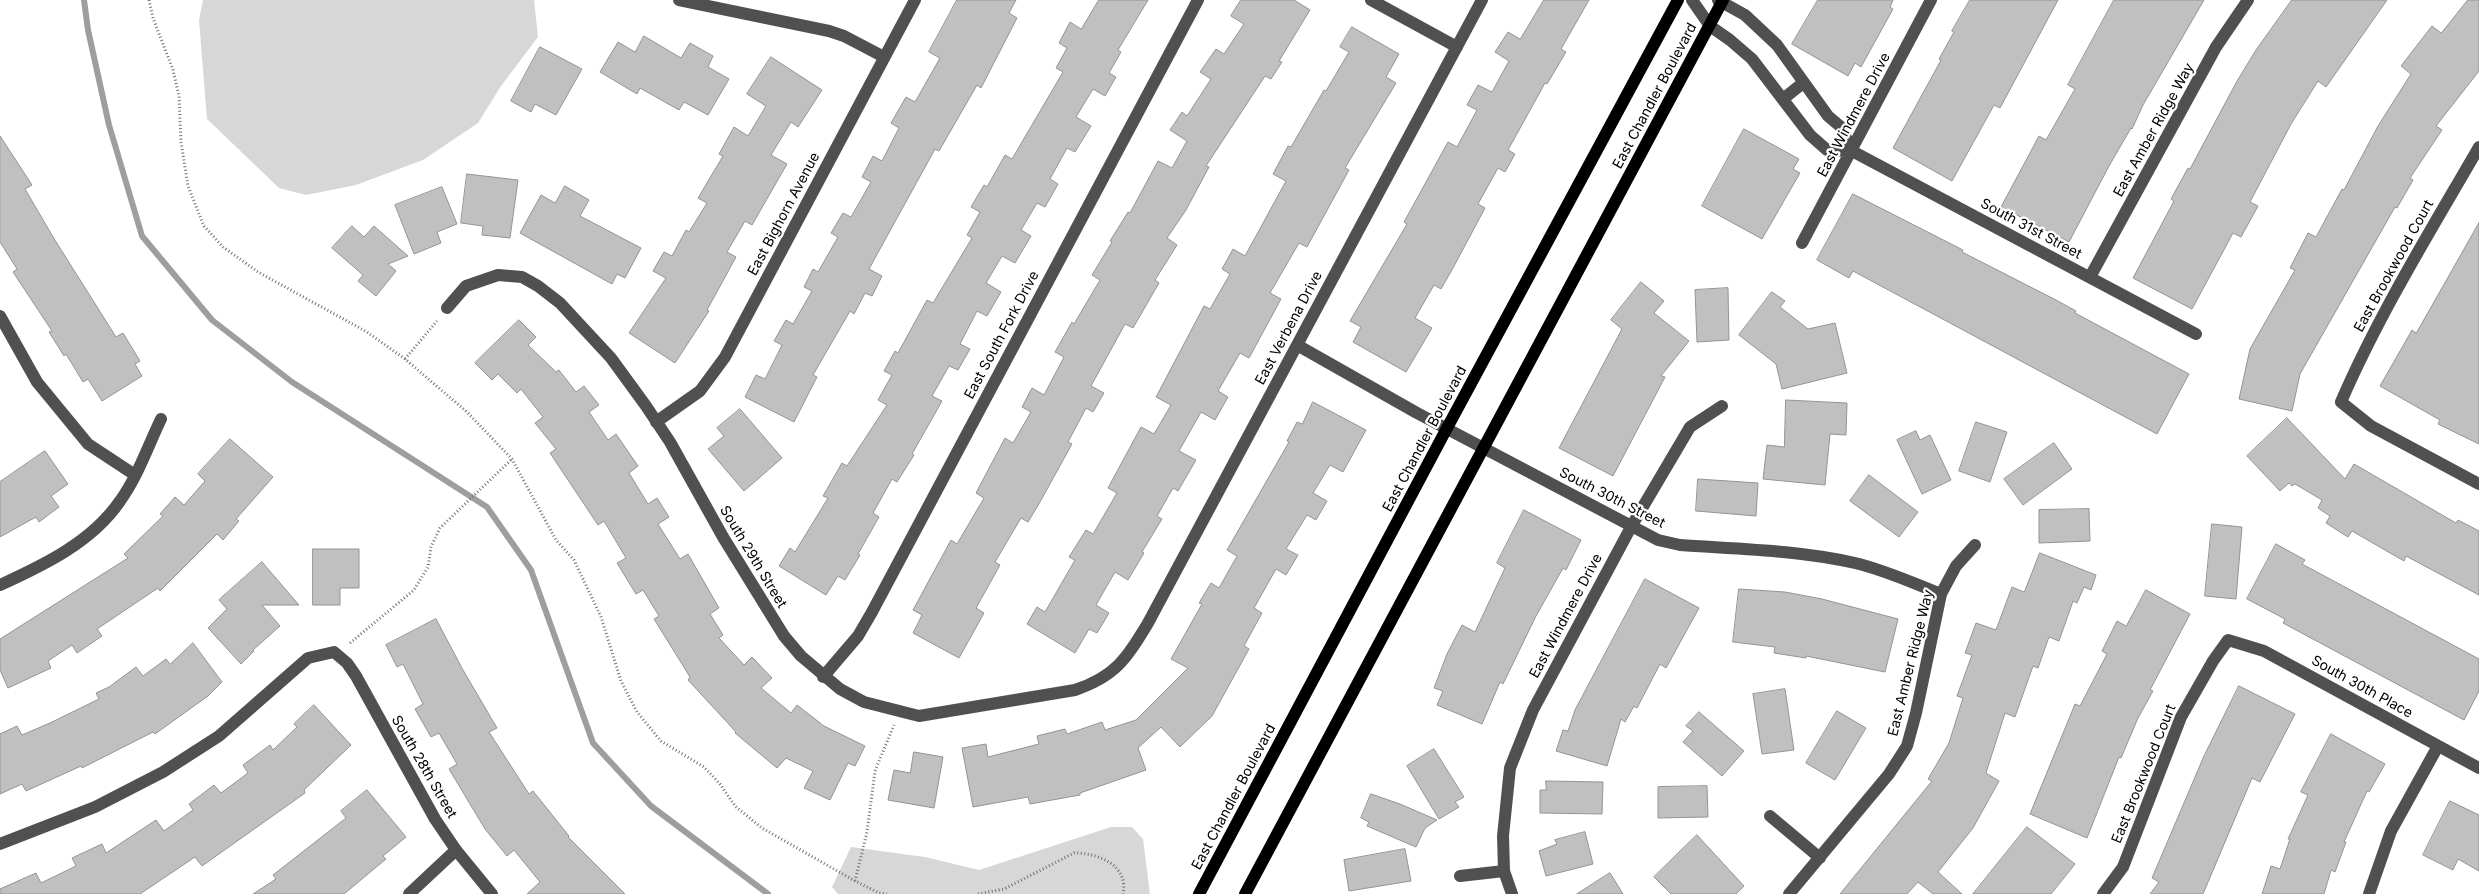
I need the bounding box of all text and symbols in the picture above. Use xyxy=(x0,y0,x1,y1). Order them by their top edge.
street label: East Chandler Boulevard xyxy=(1609,20,1701,172)
street label: East Windmere Drive xyxy=(1814,50,1894,180)
street label: East Amber Ridge Way xyxy=(2110,60,2198,200)
street label: East Bighorn Avenue xyxy=(744,150,824,278)
street label: South 31st Street xyxy=(1978,195,2084,263)
street label: East Brookwood Court xyxy=(2351,197,2437,335)
street label: East South Fork Drive xyxy=(961,268,1043,402)
street label: East Verbena Drive xyxy=(1252,268,1326,388)
street label: East Chandler Boulevard xyxy=(1379,363,1471,515)
street label: South 30th Street xyxy=(1556,464,1668,532)
street label: South 29th Street xyxy=(716,503,790,611)
street label: East Windmere Drive xyxy=(1526,551,1606,681)
street label: East Amber Ridge Way xyxy=(1885,588,1937,738)
street label: South 30th Place xyxy=(2308,652,2416,722)
street label: East Brookwood Court xyxy=(2108,702,2180,846)
street label: South 28th Street xyxy=(388,713,460,821)
street label: East Chandler Boulevard xyxy=(1188,721,1280,873)

